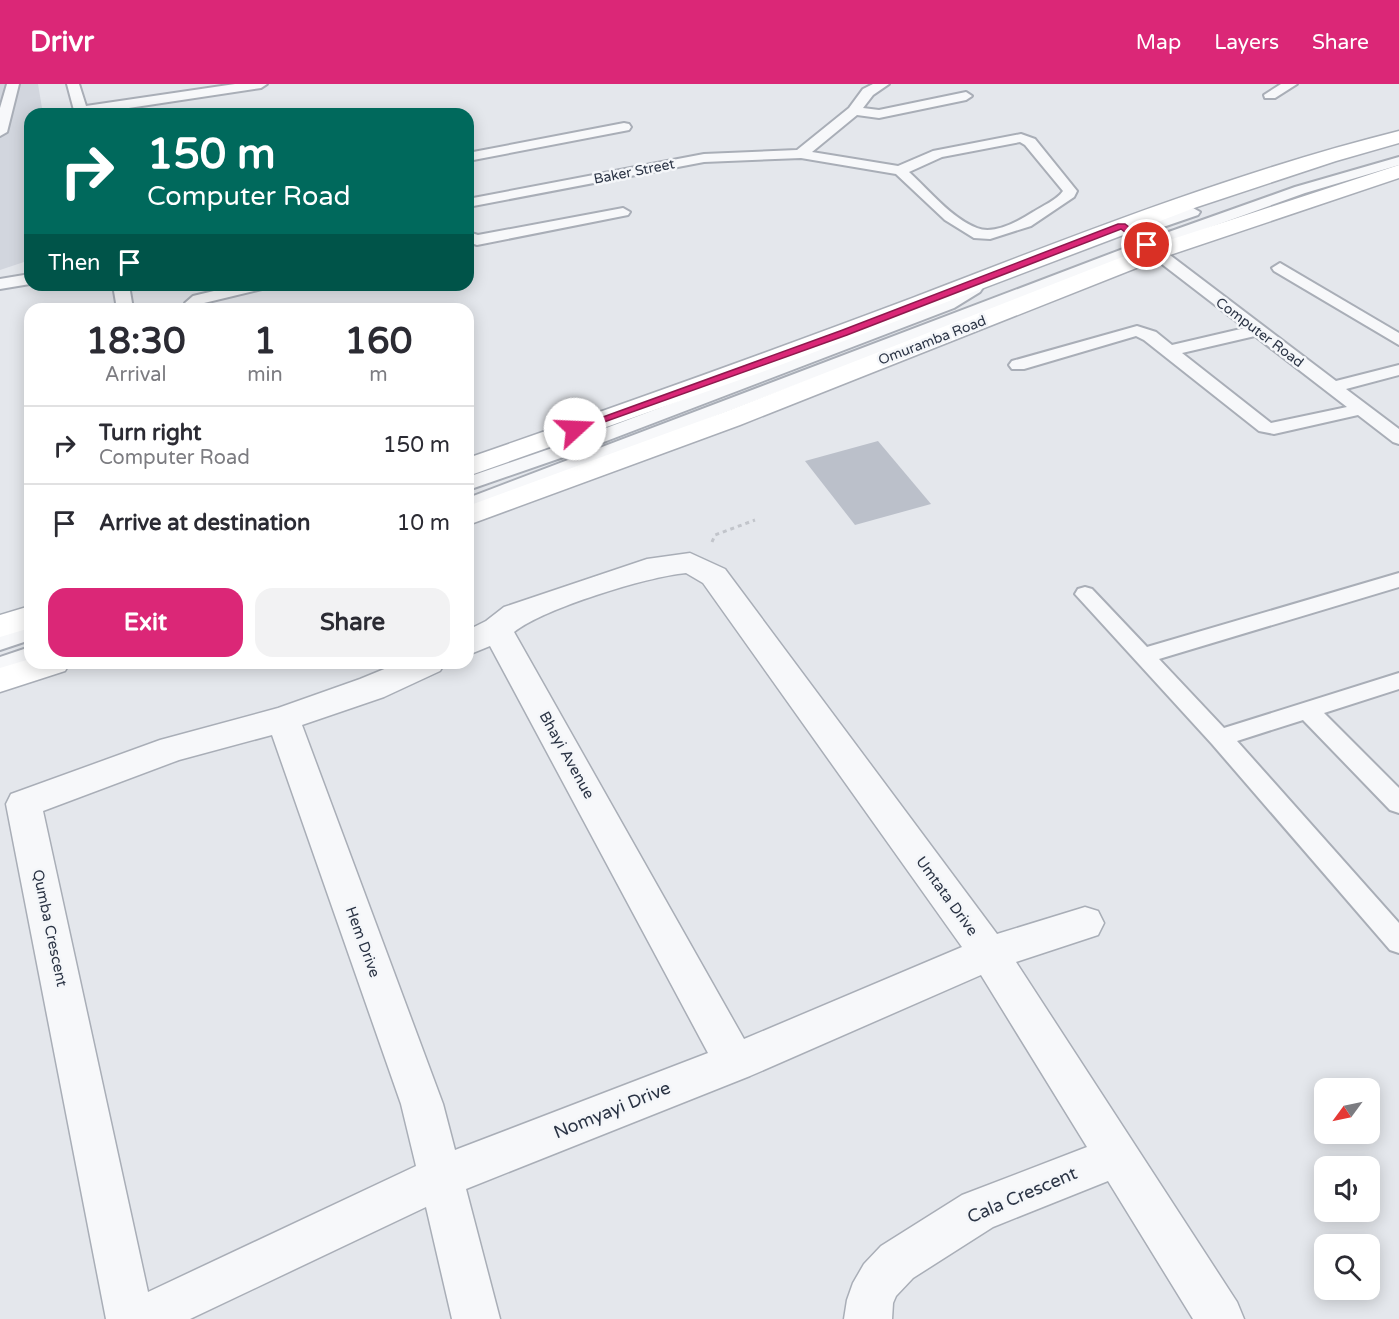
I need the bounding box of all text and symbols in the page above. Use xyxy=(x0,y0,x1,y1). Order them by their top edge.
text: Drivr xyxy=(30,25,94,59)
text: Map xyxy=(1136,30,1181,55)
text: Layers xyxy=(1214,30,1279,55)
text: Share xyxy=(1312,30,1369,55)
text: 150 m xyxy=(147,129,276,180)
icon: right xyxy=(48,132,126,210)
street label: Baker Street xyxy=(592,155,677,188)
text: Computer Road xyxy=(147,180,351,213)
pin xyxy=(1121,219,1172,270)
icon: arrive xyxy=(1130,228,1163,261)
icon: arrive xyxy=(113,246,146,279)
text: Then xyxy=(48,250,101,276)
street label: Computer Road xyxy=(1212,294,1307,371)
street label: Omuramba Road xyxy=(876,312,989,369)
text: 18:30 xyxy=(86,320,186,363)
text: 1 xyxy=(254,320,276,363)
text: 160 xyxy=(344,320,412,363)
text: Arrival xyxy=(105,363,167,387)
text: min xyxy=(247,363,283,387)
text: m xyxy=(369,363,388,387)
position arrow xyxy=(543,397,607,461)
text: Turn right xyxy=(99,420,201,446)
icon: right xyxy=(48,429,81,462)
text: 150 m xyxy=(383,432,450,458)
text: Computer Road xyxy=(99,446,250,470)
icon: arrive xyxy=(48,507,81,540)
text: Arrive at destination xyxy=(99,510,310,536)
text: 10 m xyxy=(396,510,450,536)
button: Exit xyxy=(48,588,243,657)
button: Share xyxy=(255,588,450,657)
street label: Bhayi Avenue xyxy=(536,708,598,802)
street label: Umtata Drive xyxy=(912,853,982,939)
street label: Qumba Crescent xyxy=(29,868,71,989)
street label: Hem Drive xyxy=(342,904,384,980)
street label: Nomyayi Drive xyxy=(550,1077,674,1143)
north arrow xyxy=(1314,1078,1380,1144)
map controls xyxy=(1314,1078,1380,1300)
button: sound xyxy=(1314,1156,1380,1222)
street label: Cala Crescent xyxy=(964,1162,1080,1228)
button: search xyxy=(1314,1234,1380,1300)

